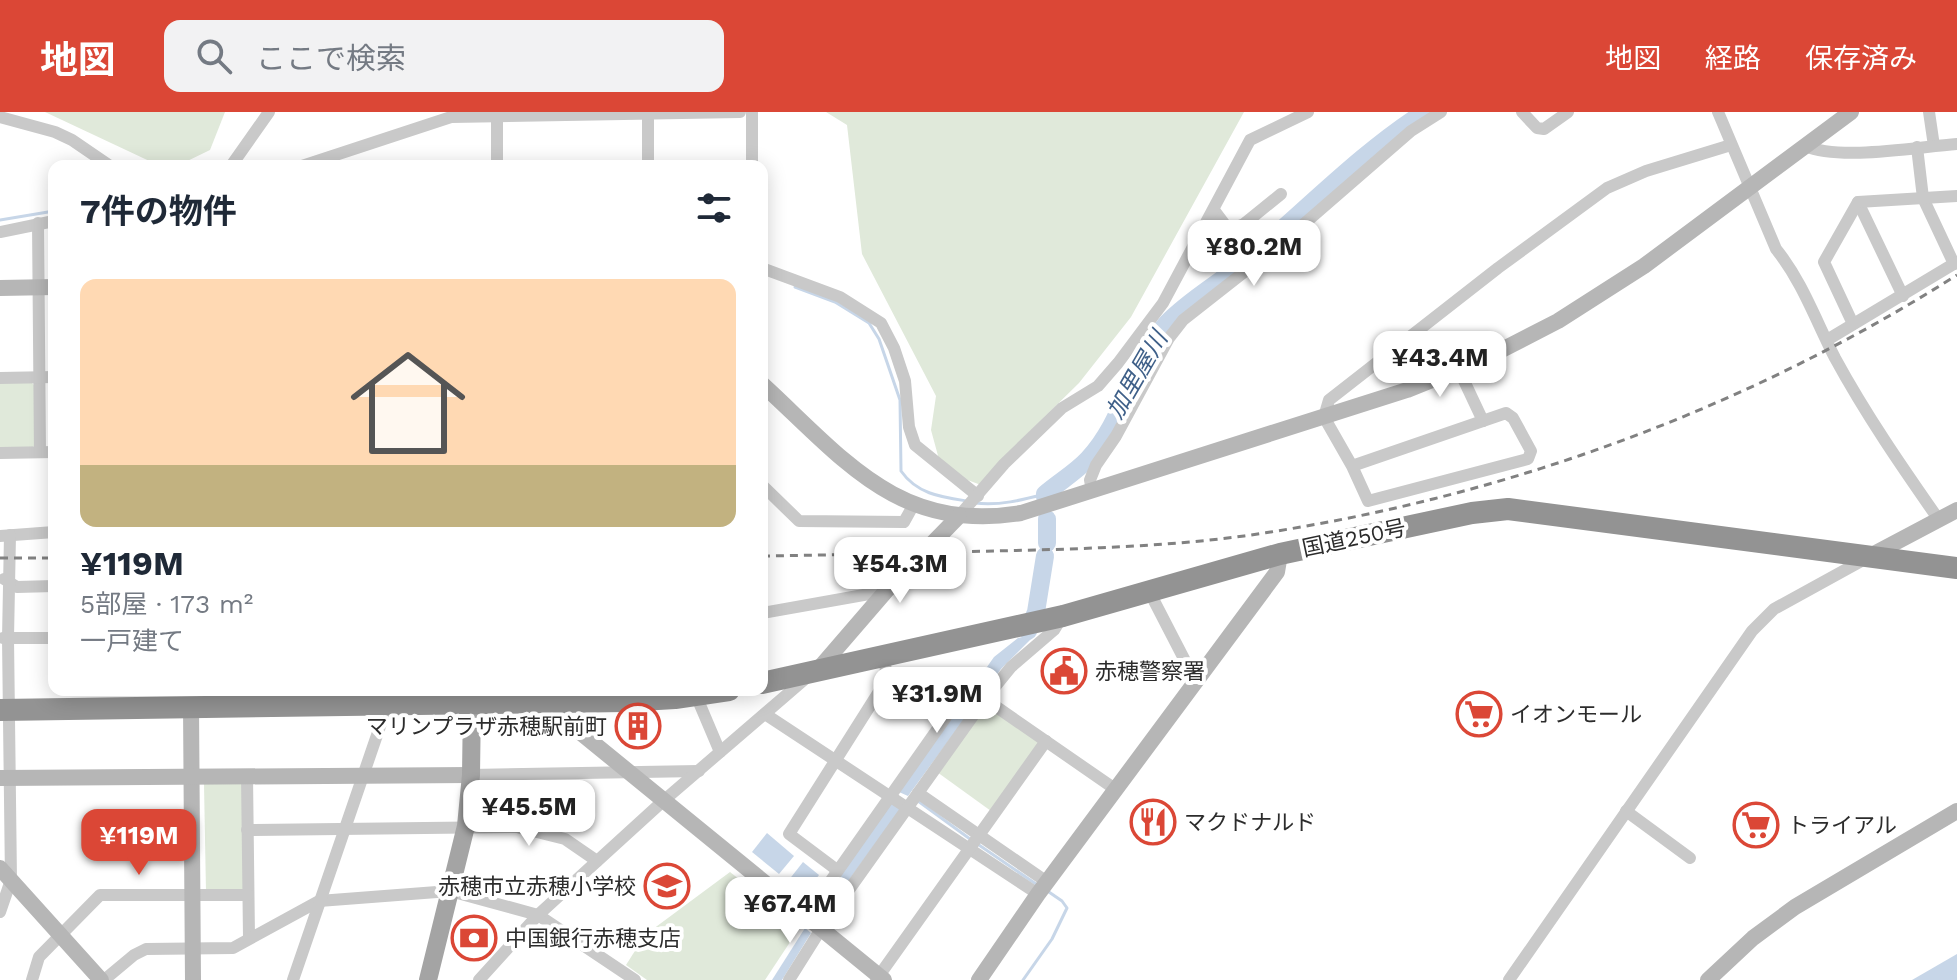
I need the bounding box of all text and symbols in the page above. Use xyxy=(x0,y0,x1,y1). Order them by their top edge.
search box xyxy=(164,20,724,92)
icon: search xyxy=(192,34,236,78)
text: 地図 xyxy=(40,38,116,82)
text: ここで検索 xyxy=(256,41,406,76)
text: 地図 xyxy=(1605,42,1661,75)
text: 経路 xyxy=(1705,42,1761,75)
text: 保存済み xyxy=(1805,42,1917,75)
icon: filters xyxy=(692,186,736,230)
text: 7件の物件 xyxy=(80,191,237,231)
pin: ¥80.2M xyxy=(1189,220,1319,288)
text: ¥80.2M xyxy=(1206,231,1302,261)
water label: 加里屋川 xyxy=(1101,324,1175,424)
icon: home xyxy=(336,331,480,475)
pin: ¥43.4M xyxy=(1375,331,1505,399)
text: ¥43.4M xyxy=(1391,342,1489,372)
street label: 国道250号 xyxy=(1300,515,1408,561)
pin: ¥54.3M xyxy=(835,537,965,605)
text: ¥119M xyxy=(80,543,184,583)
text: ¥54.3M xyxy=(852,548,948,578)
text: 5部屋 · 173 m² xyxy=(80,589,253,619)
text: 一戸建て xyxy=(80,626,184,656)
public building icon: 赤穂警察署 xyxy=(1040,647,1088,695)
place label: 赤穂警察署 xyxy=(1095,659,1205,684)
pin: ¥31.9M xyxy=(872,667,1002,735)
text: ¥31.9M xyxy=(891,678,983,708)
supermarket icon: イオンモール xyxy=(1455,690,1503,738)
building icon: マリンプラザ赤穂駅前町 xyxy=(614,702,662,750)
place label: イオンモール xyxy=(1510,702,1642,727)
place label: マリンプラザ赤穂駅前町 xyxy=(366,714,607,739)
pin: ¥45.5M xyxy=(464,780,594,848)
text: ¥45.5M xyxy=(481,791,577,821)
restaurant icon: マクドナルド xyxy=(1129,798,1177,846)
supermarket icon: トライアル xyxy=(1732,801,1780,849)
pin: ¥119M xyxy=(83,809,195,877)
place label: マクドナルド xyxy=(1184,810,1316,835)
place label: トライアル xyxy=(1787,813,1897,838)
text: ¥119M xyxy=(99,820,179,850)
school or university icon: 赤穂市立赤穂小学校 xyxy=(643,862,691,910)
place label: 赤穂市立赤穂小学校 xyxy=(438,874,636,899)
pin: ¥67.4M xyxy=(725,877,855,945)
text: ¥67.4M xyxy=(743,888,837,918)
bank icon: 中国銀行赤穂支店 xyxy=(450,914,498,962)
place label: 中国銀行赤穂支店 xyxy=(505,926,681,951)

